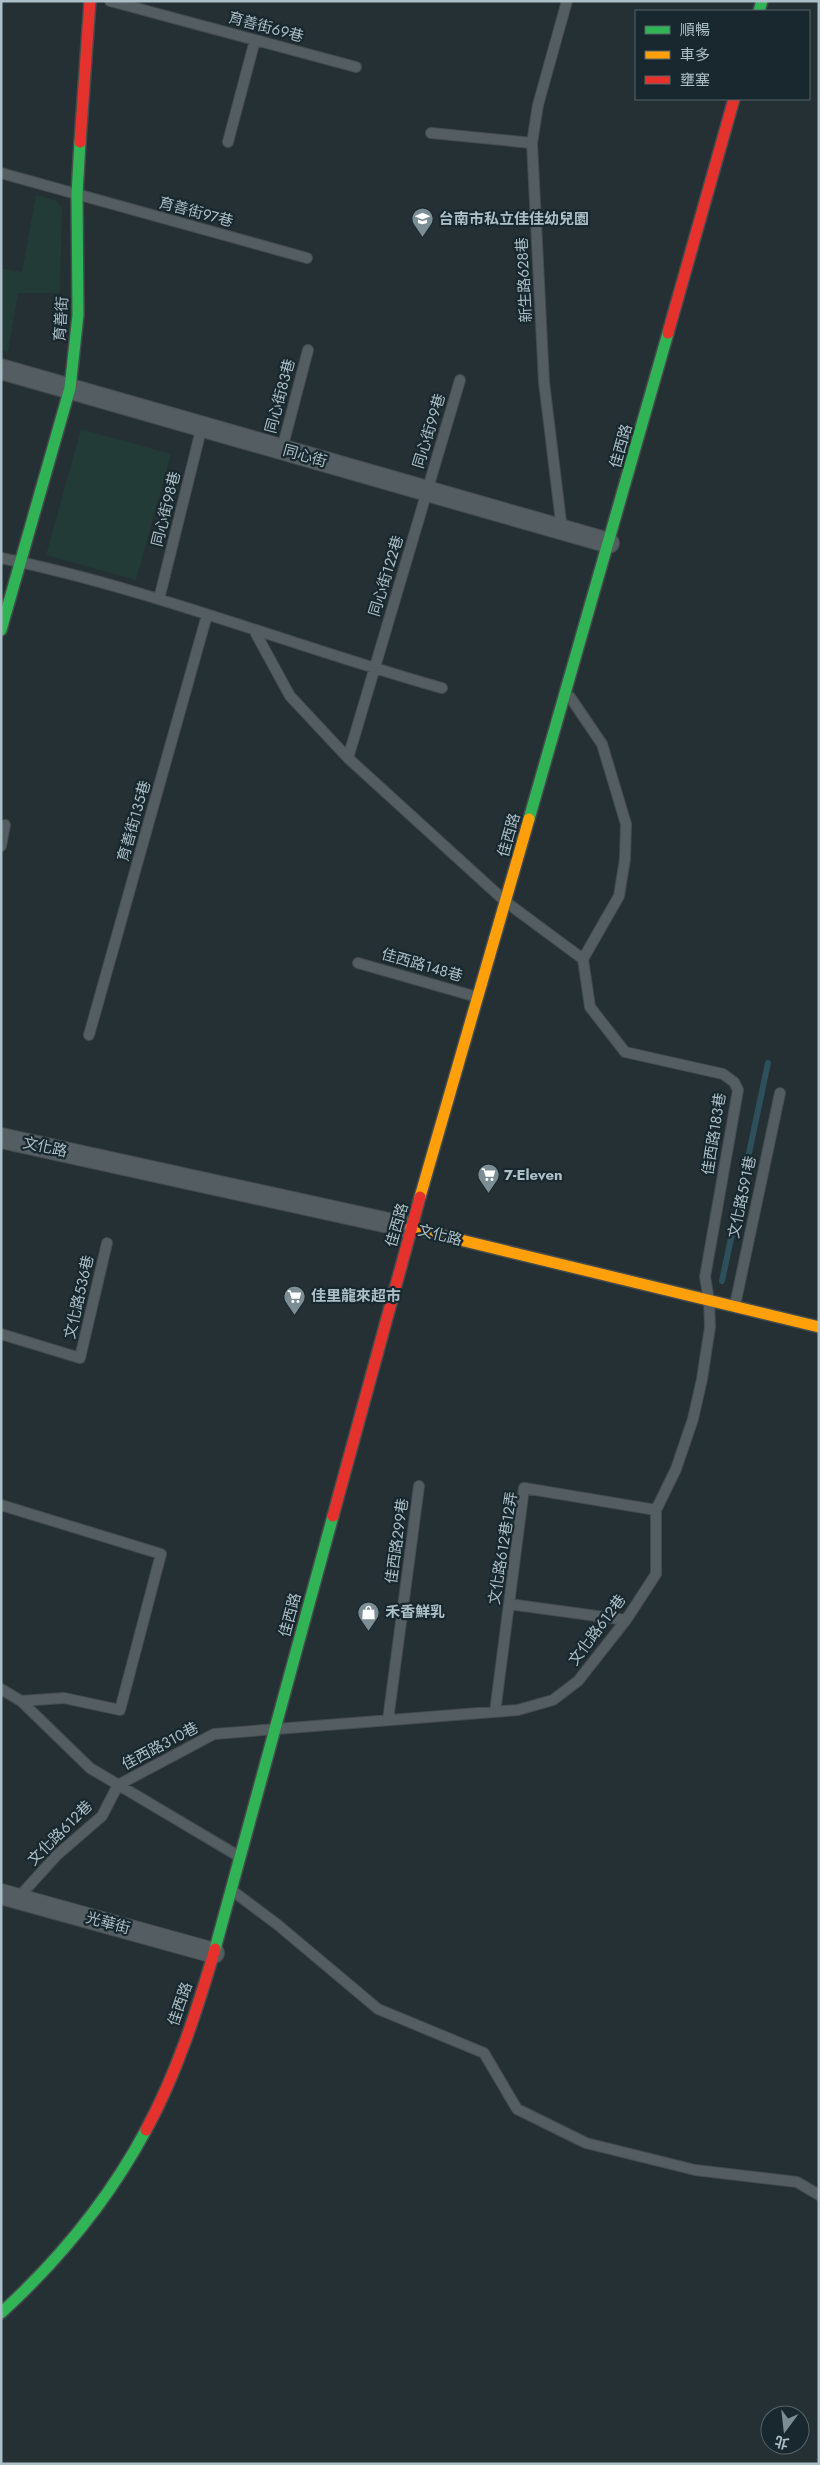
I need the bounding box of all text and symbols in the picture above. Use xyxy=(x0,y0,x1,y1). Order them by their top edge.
street label: 育善街69巷 xyxy=(226,6,306,48)
legend xyxy=(635,10,810,100)
text: 順暢 xyxy=(680,19,710,41)
text: 車多 xyxy=(680,44,710,66)
text: 壅塞 xyxy=(680,69,710,91)
street label: 育善街97巷 xyxy=(156,192,236,232)
school or university icon: 台南市私立佳佳幼兒園 xyxy=(411,207,435,238)
place label: 台南市私立佳佳幼兒園 xyxy=(439,208,589,230)
street label: 新生路628巷 xyxy=(511,237,537,323)
street label: 育善街 xyxy=(48,296,74,342)
street label: 同心街83巷 xyxy=(259,356,301,436)
street label: 同心街99巷 xyxy=(407,391,451,471)
street label: 佳西路 xyxy=(604,421,638,471)
street label: 同心街 xyxy=(280,439,330,473)
street label: 同心街98巷 xyxy=(146,469,186,549)
street label: 同心街122巷 xyxy=(363,533,409,619)
street label: 育善街135巷 xyxy=(112,778,156,864)
street label: 佳西路 xyxy=(492,810,526,860)
street label: 佳西路148巷 xyxy=(379,943,465,987)
street label: 佳西路183巷 xyxy=(697,1091,731,1177)
street label: 文化路 xyxy=(21,1132,69,1162)
street label: 文化路591巷 xyxy=(723,1154,761,1240)
supermarket icon: 7-Eleven xyxy=(476,1163,500,1194)
place label: 7-Eleven xyxy=(504,1164,563,1186)
street label: 佳西路 xyxy=(380,1200,414,1250)
street label: 文化路 xyxy=(415,1219,465,1251)
street label: 文化路536巷 xyxy=(59,1253,99,1341)
supermarket icon: 佳里龍來超市 xyxy=(283,1284,307,1315)
place label: 佳里龍來超市 xyxy=(311,1285,401,1307)
street label: 文化路612巷12弄 xyxy=(483,1490,523,1606)
street label: 佳西路299巷 xyxy=(380,1497,414,1585)
street label: 佳西路 xyxy=(274,1590,306,1640)
street label: 文化路612巷 xyxy=(563,1590,631,1670)
shop icon: 禾香鮮乳 xyxy=(357,1600,381,1631)
place label: 禾香鮮乳 xyxy=(385,1601,445,1623)
street label: 佳西路310巷 xyxy=(118,1717,202,1775)
street label: 文化路612巷 xyxy=(23,1796,97,1870)
street label: 光華街 xyxy=(83,1907,133,1939)
street label: 佳西路 xyxy=(162,1979,198,2029)
north arrow xyxy=(760,2405,810,2455)
text: 北 xyxy=(772,2431,791,2454)

